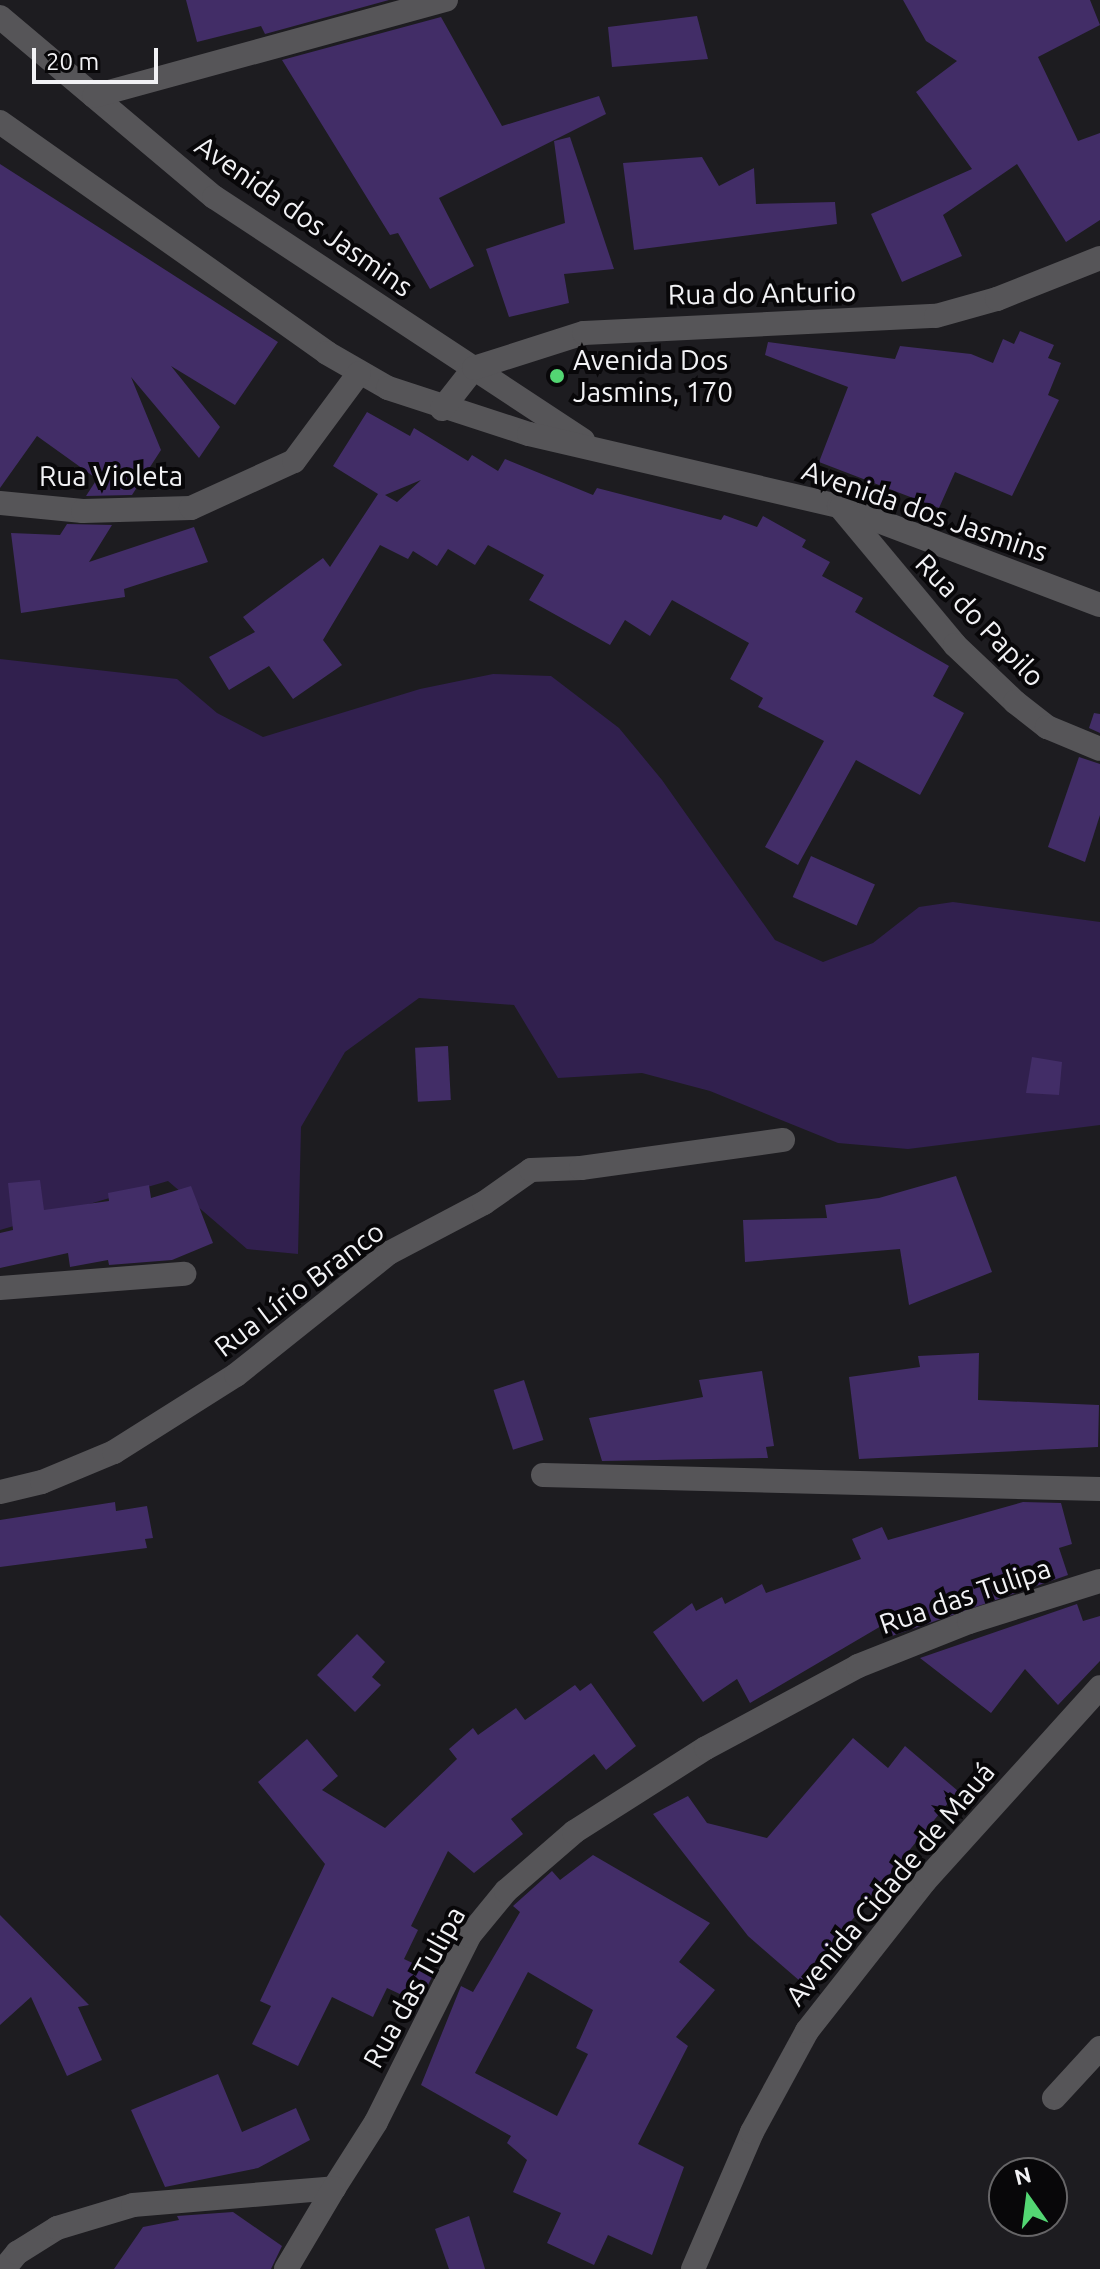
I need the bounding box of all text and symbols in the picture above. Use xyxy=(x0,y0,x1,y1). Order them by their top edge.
scale bar xyxy=(36,32,162,82)
text: 20 m xyxy=(46,48,99,75)
street label: Avenida dos Jasmins xyxy=(189,128,419,304)
street label: Rua do Anturio xyxy=(668,275,856,311)
place label: Avenida Dos Jasmins, 170 xyxy=(573,343,733,409)
marker: Avenida Dos Jasmins, 170 xyxy=(548,367,566,385)
street label: Avenida dos Jasmins xyxy=(798,453,1052,569)
street label: Rua Violeta xyxy=(39,459,183,493)
street label: Rua do Papilo xyxy=(908,547,1052,693)
street label: Rua Lírio Branco xyxy=(208,1214,390,1364)
street label: Rua das Tulipa xyxy=(875,1551,1055,1641)
street label: Avenida Cidade de Mauá xyxy=(778,1756,1002,2012)
street label: Rua das Tulipa xyxy=(356,1900,472,2074)
north arrow xyxy=(988,2157,1068,2237)
text: N xyxy=(1012,2161,1034,2189)

